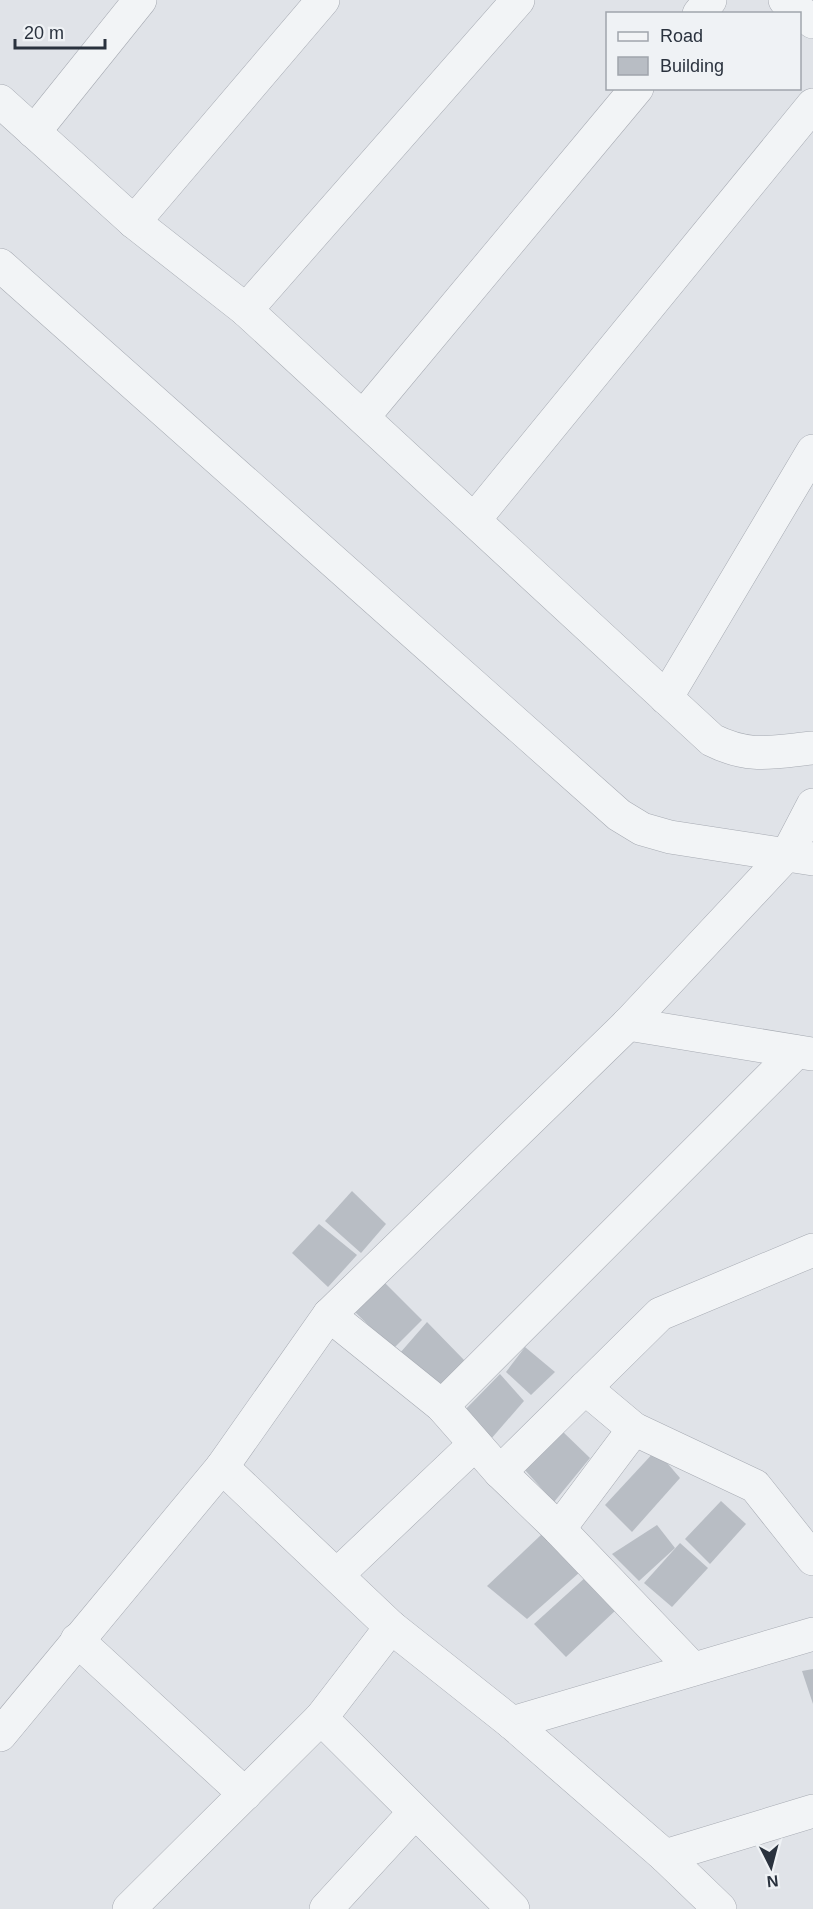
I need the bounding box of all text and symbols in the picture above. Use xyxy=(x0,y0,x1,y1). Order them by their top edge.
scale bar xyxy=(15,12,105,50)
legend xyxy=(606,12,801,90)
text: 20 m xyxy=(24,23,64,43)
text: Road xyxy=(660,26,703,46)
text: Building xyxy=(660,56,724,76)
north arrow xyxy=(741,1837,801,1897)
text: N xyxy=(766,1872,779,1890)

